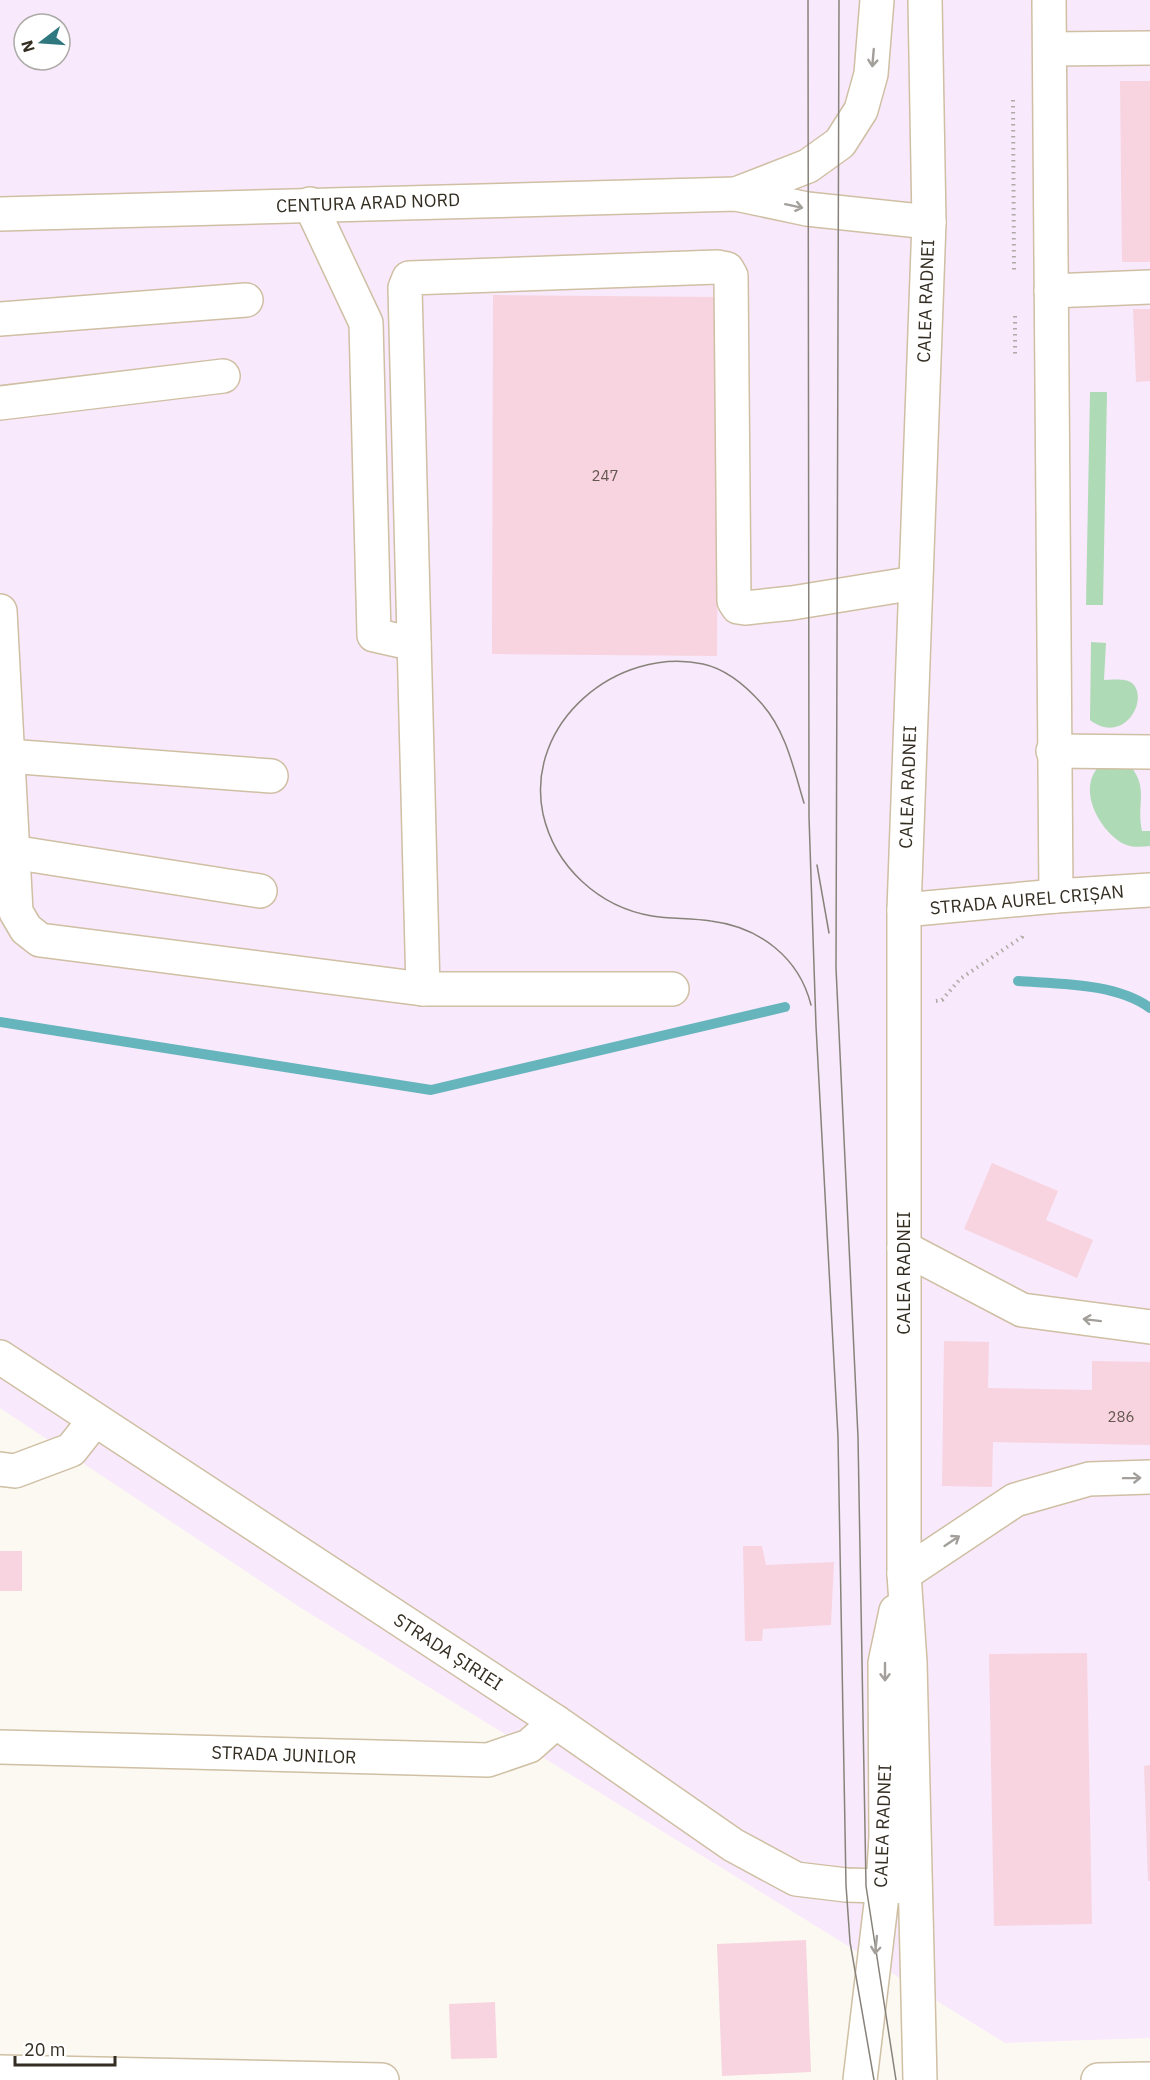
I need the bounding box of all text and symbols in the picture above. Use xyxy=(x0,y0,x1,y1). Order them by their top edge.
north arrow xyxy=(12,12,72,72)
text: N xyxy=(16,38,39,55)
one-way arrow xyxy=(867,48,878,68)
street label: CENTURA ARAD NORD xyxy=(276,188,460,217)
one-way arrow xyxy=(783,201,803,212)
street label: CALEA RADNEI xyxy=(912,239,939,363)
house number: 247 xyxy=(591,466,619,485)
street label: CALEA RADNEI xyxy=(894,725,921,849)
street label: STRADA AUREL CRIȘAN xyxy=(929,880,1125,919)
street label: CALEA RADNEI xyxy=(892,1211,915,1335)
one-way arrow xyxy=(1083,1314,1102,1325)
house number: 286 xyxy=(1107,1407,1135,1426)
one-way arrow xyxy=(1122,1472,1142,1484)
one-way arrow xyxy=(944,1535,960,1547)
street label: STRADA ȘIRIEI xyxy=(389,1608,507,1695)
one-way arrow xyxy=(879,1662,891,1682)
street label: STRADA JUNILOR xyxy=(211,1740,357,1769)
street label: CALEA RADNEI xyxy=(869,1764,896,1888)
one-way arrow xyxy=(871,1935,882,1955)
scale bar xyxy=(15,2029,116,2067)
text: 20 m xyxy=(24,2038,66,2061)

